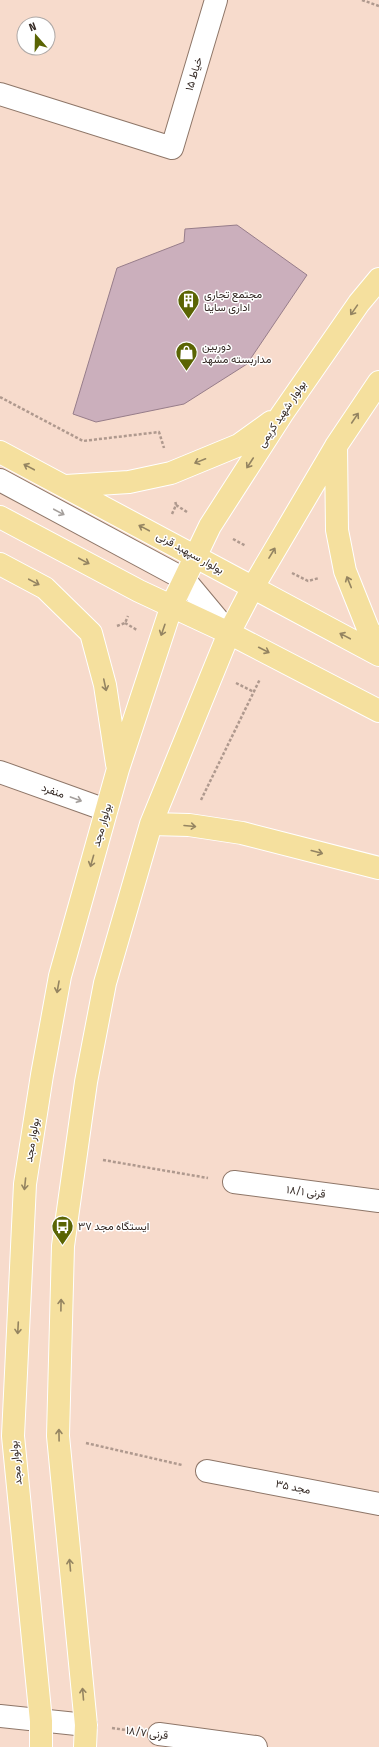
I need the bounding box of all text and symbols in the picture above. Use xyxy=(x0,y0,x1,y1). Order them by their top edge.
north arrow xyxy=(16,16,56,56)
text: N xyxy=(27,20,38,34)
street label: خیاط ۱۵ xyxy=(183,56,205,92)
building icon: مجتمع تجاری اداری ساینا xyxy=(176,287,202,320)
place label: مجتمع تجاری اداری ساینا xyxy=(204,288,262,314)
one-way arrow xyxy=(350,304,358,315)
shop icon: دوربین مداربسته مشهد xyxy=(173,339,199,372)
place label: دوربین مداربسته مشهد xyxy=(202,340,271,366)
street label: بولوار شهید کریمی xyxy=(255,378,309,450)
one-way arrow xyxy=(351,412,359,424)
one-way arrow xyxy=(246,457,254,468)
one-way arrow xyxy=(194,458,206,466)
one-way arrow xyxy=(23,463,35,470)
one-way arrow xyxy=(53,508,65,516)
one-way arrow xyxy=(138,524,150,531)
street label: بولوار سپهبد قرنی xyxy=(154,529,226,578)
one-way arrow xyxy=(269,547,277,559)
one-way arrow xyxy=(78,558,90,566)
one-way arrow xyxy=(345,576,352,588)
one-way arrow xyxy=(28,579,40,586)
one-way arrow xyxy=(159,624,166,637)
one-way arrow xyxy=(339,632,351,640)
one-way arrow xyxy=(258,647,270,655)
one-way arrow xyxy=(101,678,109,691)
street label: منفرد xyxy=(40,781,66,801)
one-way arrow xyxy=(70,796,82,804)
street label: بولوار مجد xyxy=(90,802,114,848)
one-way arrow xyxy=(183,822,196,829)
one-way arrow xyxy=(310,849,323,856)
one-way arrow xyxy=(88,855,95,868)
one-way arrow xyxy=(54,980,62,993)
street label: بولوار مجد xyxy=(22,1117,42,1163)
one-way arrow xyxy=(21,1177,29,1190)
street label: قرنی ۱۸/۱ xyxy=(286,1183,326,1201)
bus stop icon: ایستگاه مجد ۳۷ xyxy=(50,1213,76,1246)
place label: ایستگاه مجد ۳۷ xyxy=(78,1220,149,1233)
one-way arrow xyxy=(57,1299,65,1312)
one-way arrow xyxy=(14,1321,21,1334)
one-way arrow xyxy=(55,1429,62,1442)
street label: بولوار مجد xyxy=(7,1440,25,1486)
street label: مجد ۳۵ xyxy=(274,1477,312,1497)
one-way arrow xyxy=(67,1559,74,1572)
one-way arrow xyxy=(79,1688,86,1701)
street label: قرنی ۱۸/۷ xyxy=(125,1724,169,1742)

